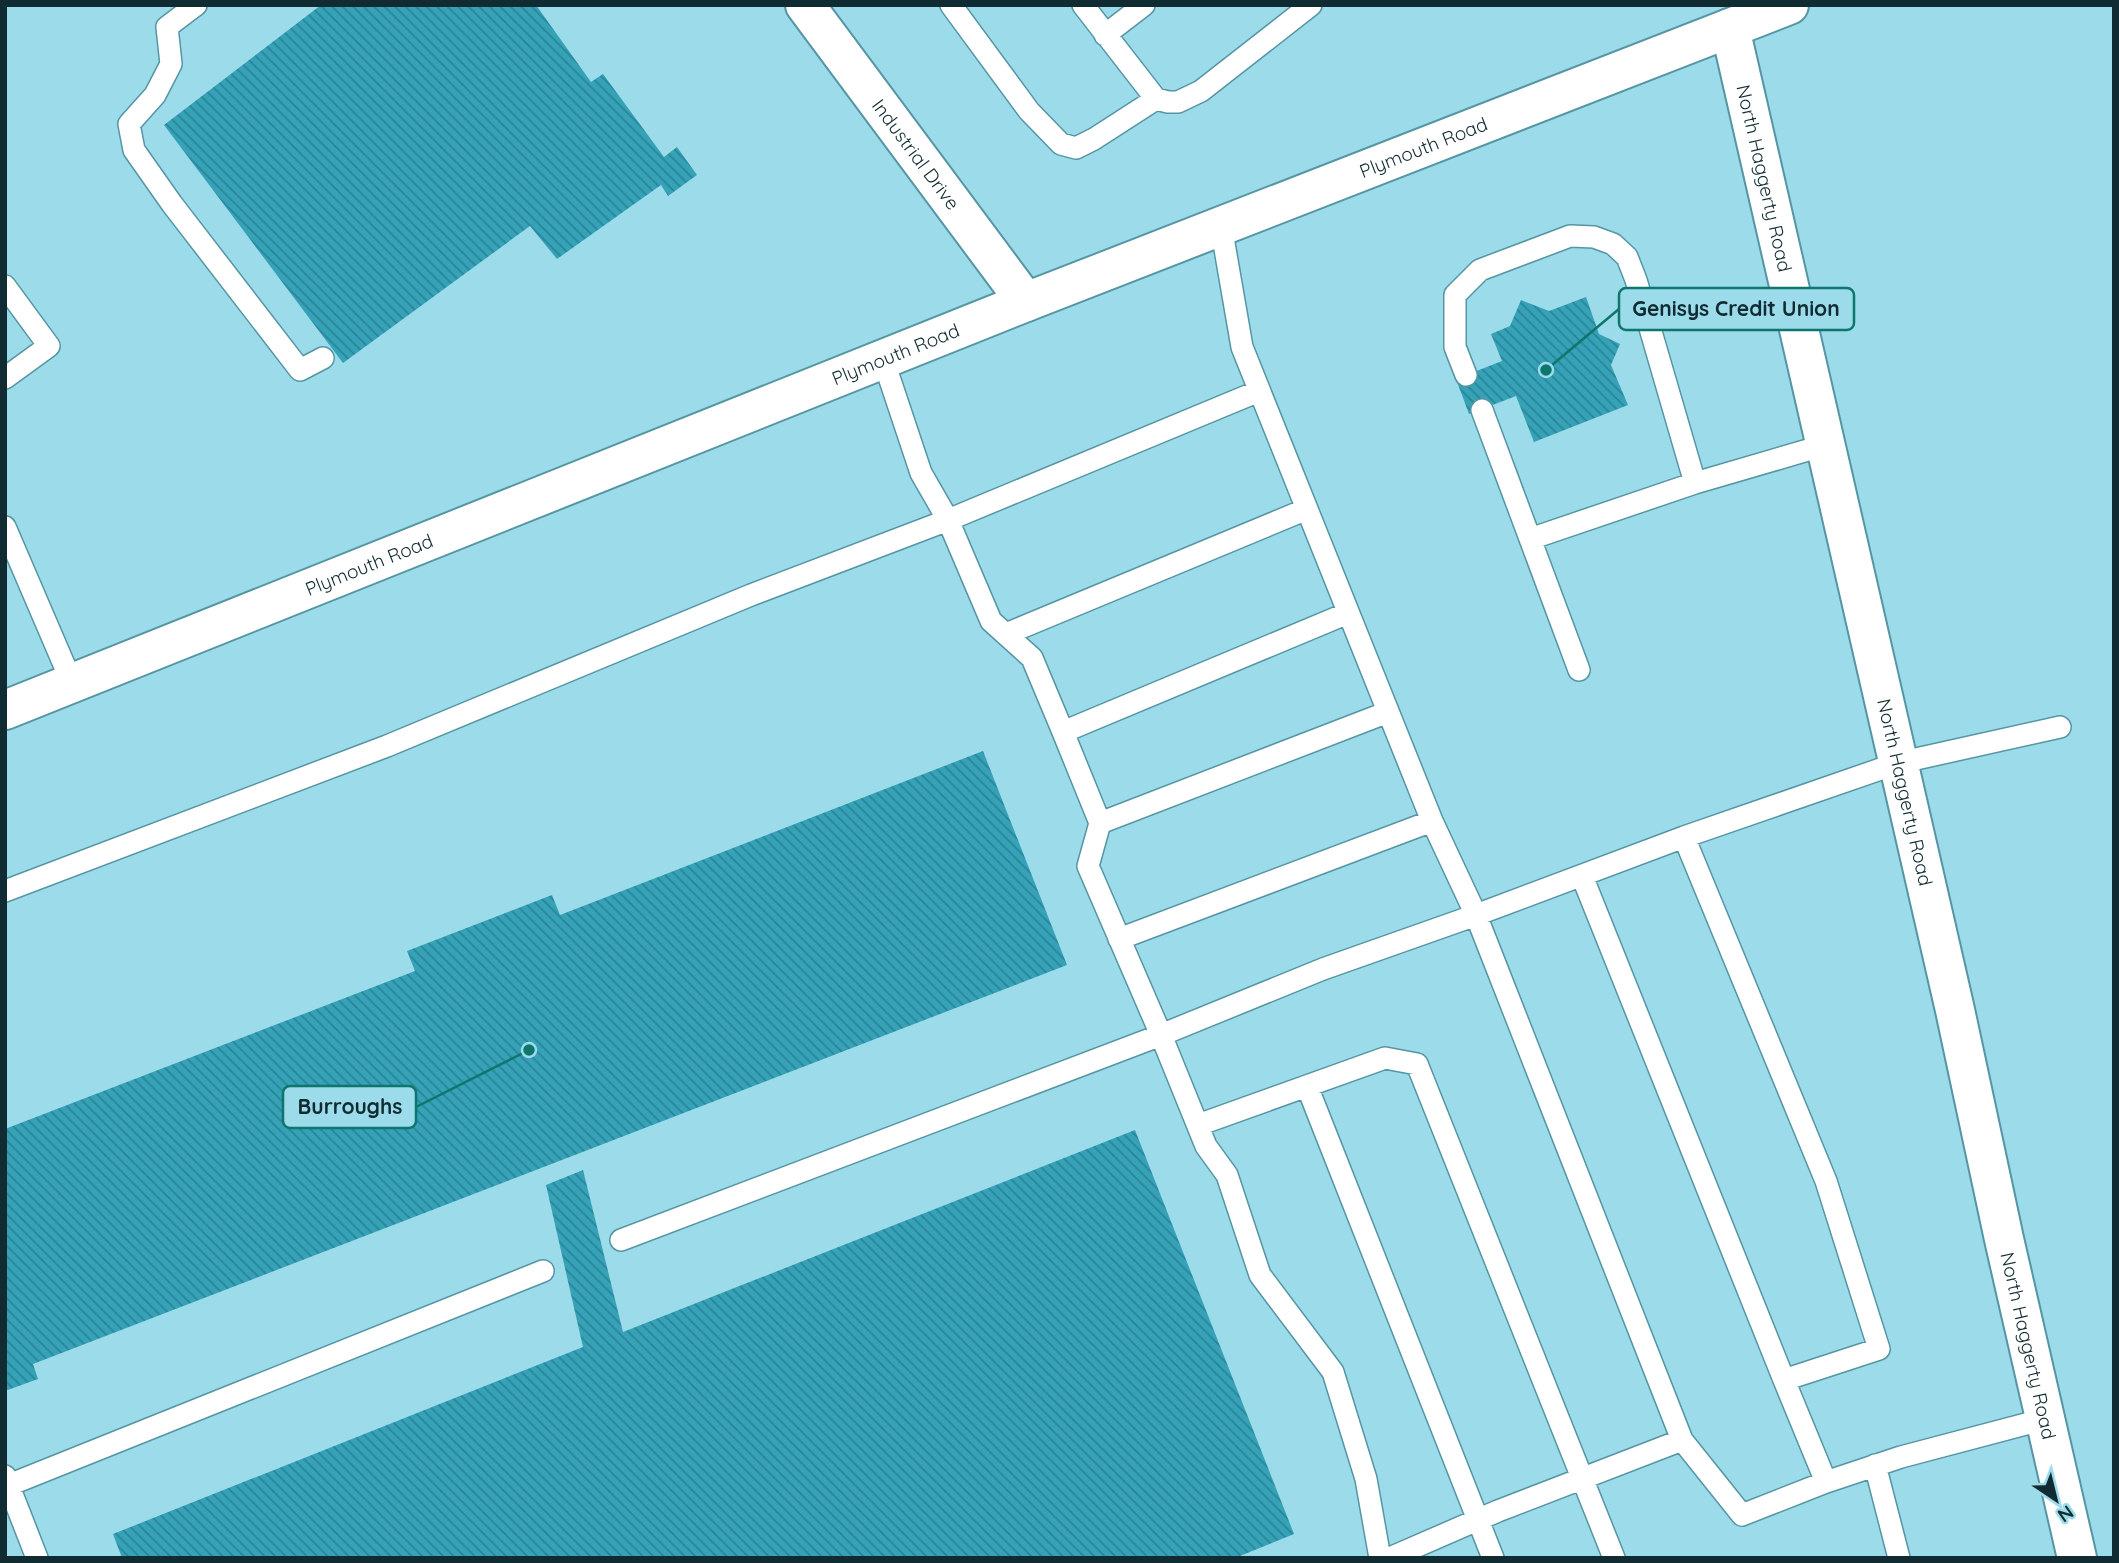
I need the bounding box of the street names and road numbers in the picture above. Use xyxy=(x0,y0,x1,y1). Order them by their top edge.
street label: North Haggerty Road xyxy=(1731,82,1797,274)
street label: Industrial Drive xyxy=(867,94,965,214)
street label: Plymouth Road xyxy=(1356,112,1491,183)
street label: Plymouth Road xyxy=(828,318,963,390)
street label: Plymouth Road xyxy=(302,528,436,601)
street label: North Haggerty Road xyxy=(1872,696,1938,888)
street label: North Haggerty Road xyxy=(1995,1250,2061,1442)

